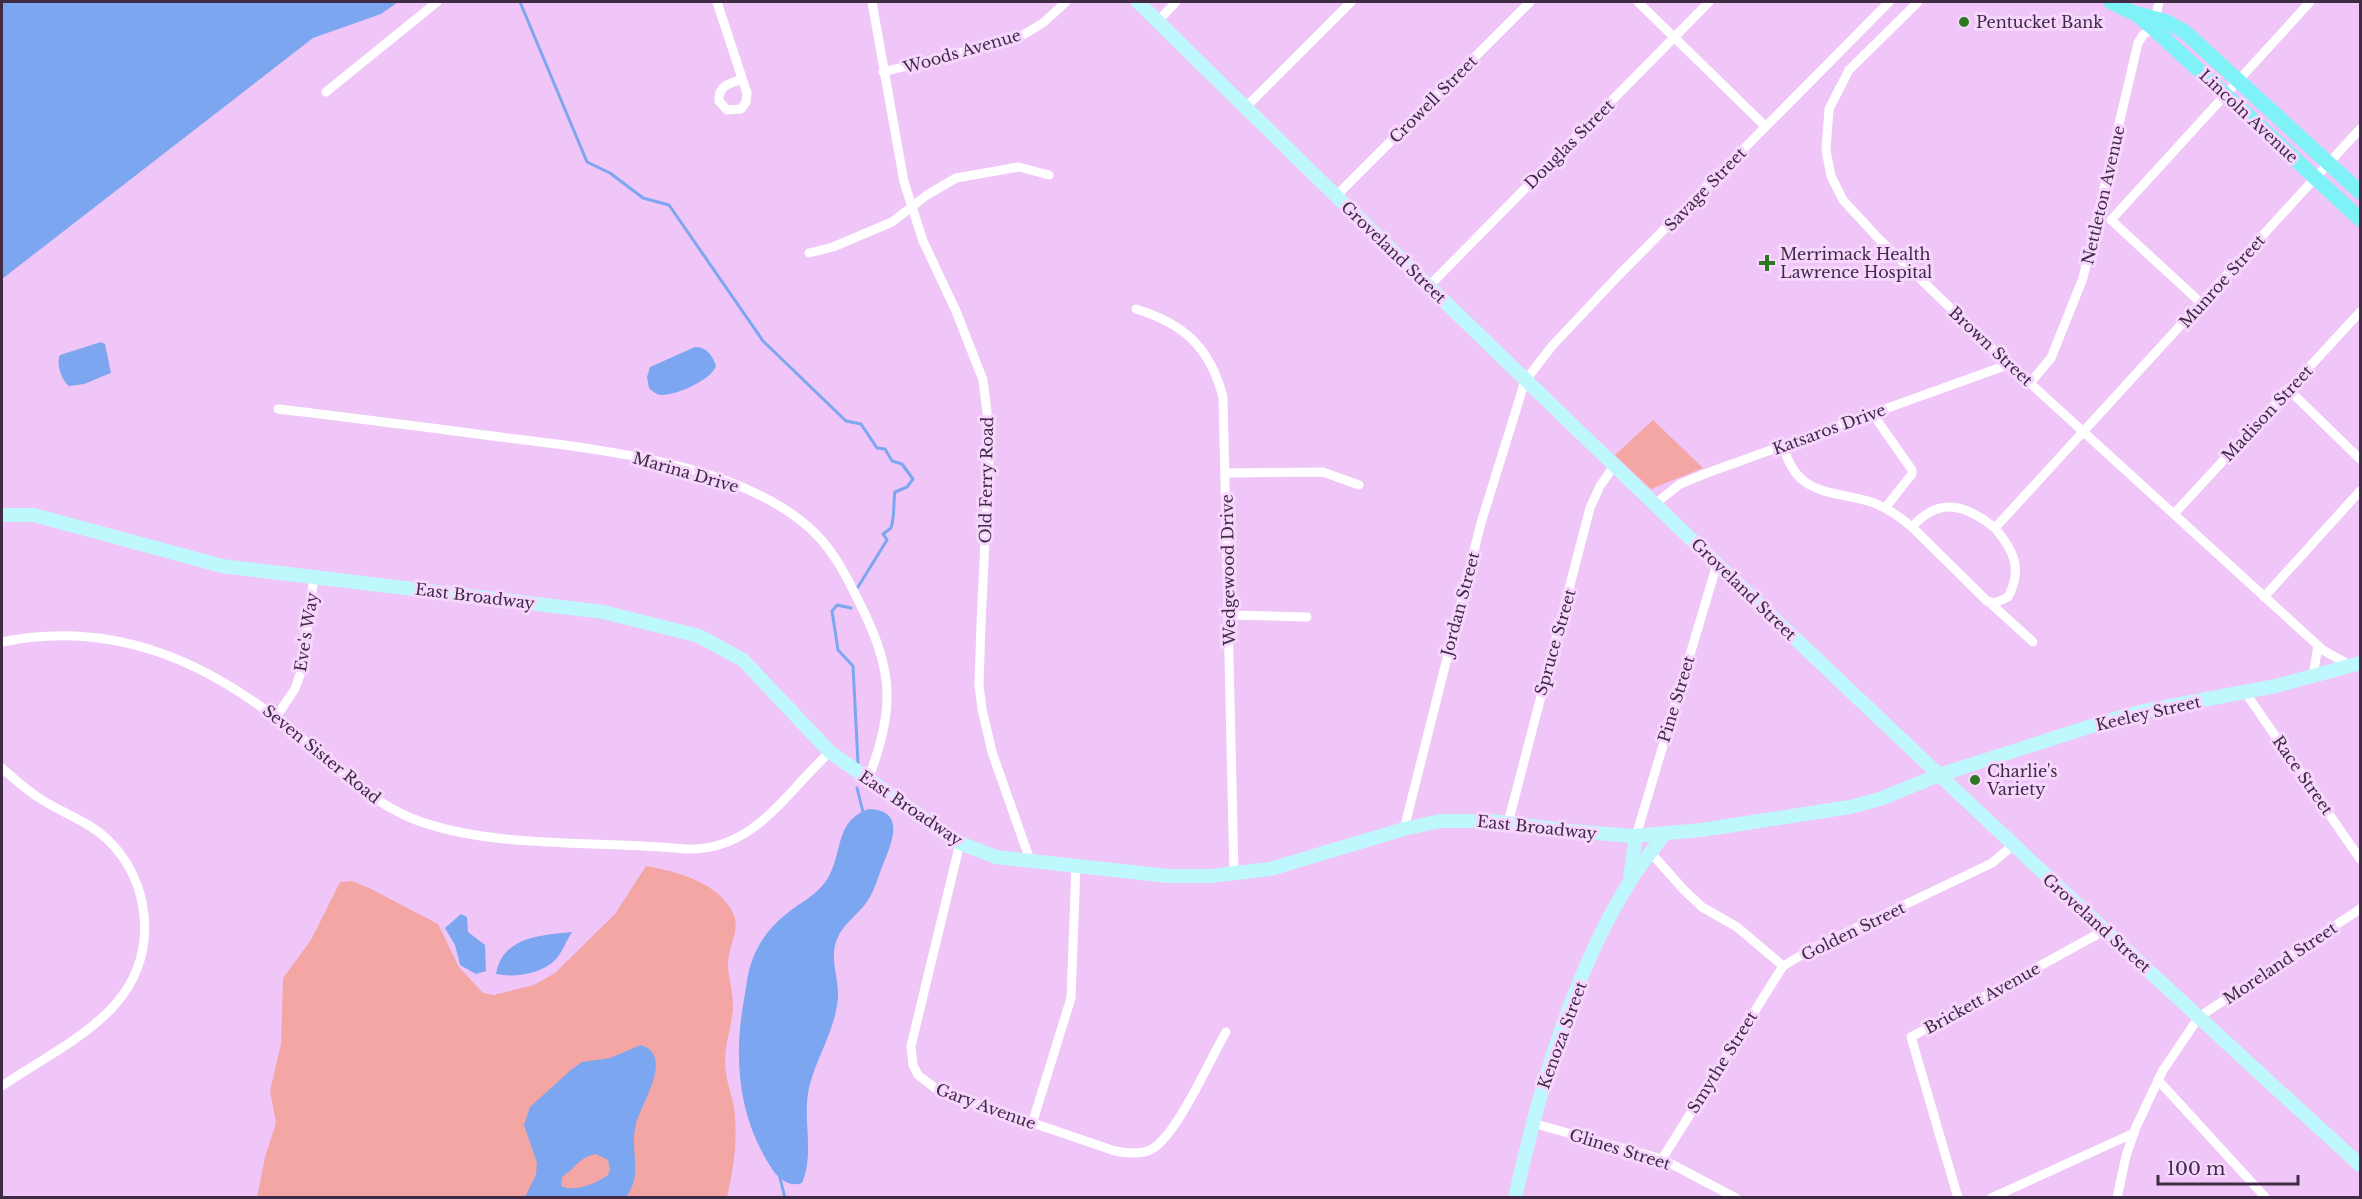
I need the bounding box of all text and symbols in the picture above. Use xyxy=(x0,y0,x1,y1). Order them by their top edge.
place label: Pentucket Bank xyxy=(1976,12,2103,32)
marker: Pentucket Bank xyxy=(1957,15,1971,29)
street label: Woods Avenue xyxy=(900,25,1023,78)
street label: Crowell Street xyxy=(1385,51,1481,147)
street label: Lincoln Avenue xyxy=(2195,65,2303,167)
street label: Douglas Street xyxy=(1520,95,1618,193)
street label: Nettleton Avenue xyxy=(2077,124,2129,266)
street label: Savage Street xyxy=(1660,143,1750,235)
street label: Groveland Street xyxy=(1337,197,1451,307)
street label: Munroe Street xyxy=(2175,230,2269,332)
place label: Merrimack Health Lawrence Hospital xyxy=(1780,244,1932,282)
marker: Merrimack Health Lawrence Hospital xyxy=(1758,254,1776,272)
street label: Brown Street xyxy=(1945,302,2037,390)
street label: Madison Street xyxy=(2217,361,2317,465)
street label: Katsaros Drive xyxy=(1770,399,1888,459)
street label: Old Ferry Road xyxy=(975,416,997,544)
street label: Marina Drive xyxy=(631,447,741,497)
street label: Wedgewood Drive xyxy=(1217,494,1239,647)
street label: Groveland Street xyxy=(1687,534,1801,644)
street label: Jordan Street xyxy=(1436,550,1484,660)
street label: East Broadway xyxy=(414,579,537,613)
street label: Spruce Street xyxy=(1530,586,1580,698)
street label: Eve's Way xyxy=(290,590,322,673)
street label: Pine Street xyxy=(1653,653,1699,745)
street label: Keeley Street xyxy=(2094,691,2202,735)
street label: Seven Sister Road xyxy=(259,700,385,808)
street label: Race Street xyxy=(2268,732,2338,818)
place label: Charlie's Variety xyxy=(1986,761,2057,799)
street label: East Broadway xyxy=(856,766,967,850)
marker: Charlie's Variety xyxy=(1968,773,1982,787)
street label: East Broadway xyxy=(1476,811,1599,843)
street label: Groveland Street xyxy=(2039,869,2155,977)
street label: Golden Street xyxy=(1798,897,1908,965)
street label: Moreland Street xyxy=(2219,918,2341,1008)
street label: Brickett Avenue xyxy=(1921,958,2043,1038)
street label: Kenoza Street xyxy=(1533,978,1591,1092)
street label: Smythe Street xyxy=(1683,1007,1761,1117)
street label: Gary Avenue xyxy=(933,1079,1039,1133)
street label: Glines Street xyxy=(1567,1124,1673,1174)
scale bar xyxy=(2158,1148,2298,1186)
text: 100 m xyxy=(2167,1158,2225,1180)

